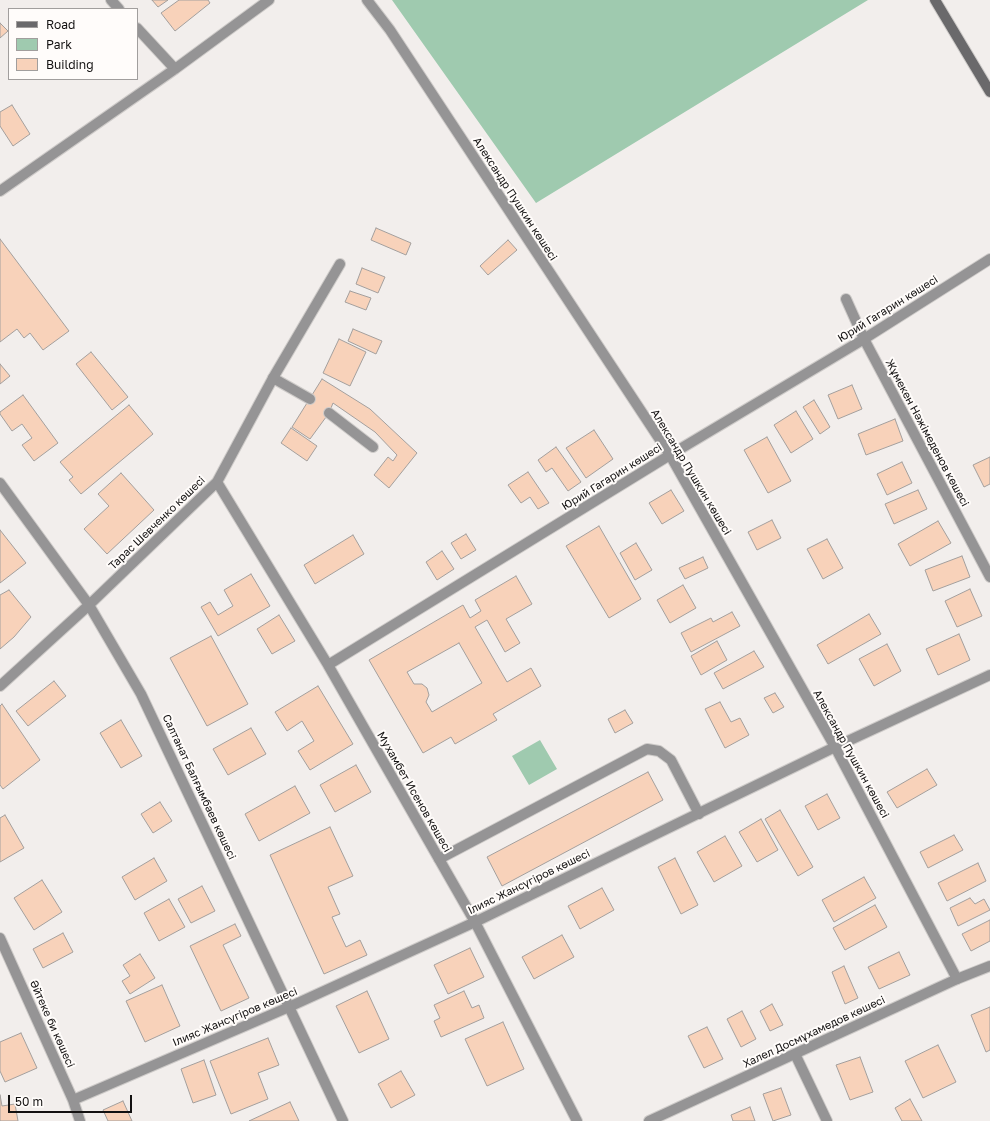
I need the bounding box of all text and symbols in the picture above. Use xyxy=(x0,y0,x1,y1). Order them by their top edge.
legend xyxy=(8,8,138,80)
text: Road xyxy=(46,17,75,32)
text: Park xyxy=(46,37,72,52)
text: Building xyxy=(46,57,94,72)
street label: Александр Пушкин көшесі xyxy=(470,135,560,263)
street label: Юрий Гагарин көшесі xyxy=(835,273,941,345)
street label: Жұмекен Нәжімеденов көшесі xyxy=(882,357,972,509)
street label: Александр Пушкин көшесі xyxy=(648,407,734,537)
street label: Юрий Гагарин көшесі xyxy=(559,441,665,513)
street label: Тарас Шевченко көшесі xyxy=(106,474,208,572)
street label: Александр Пушкин көшесі xyxy=(810,688,892,820)
street label: Салтанат Балғымбаев көшесі xyxy=(159,712,239,862)
street label: Мухамбет Исенов көшесі xyxy=(374,730,454,854)
street label: Ілияс Жансүгіров көшесі xyxy=(466,847,592,917)
street label: Әйтеке би көшесі xyxy=(27,978,77,1070)
street label: Ілияс Жансүгіров көшесі xyxy=(171,985,299,1049)
street label: Халел Досмұхамедов көшесі xyxy=(741,993,887,1071)
scale bar xyxy=(10,1087,134,1113)
text: 50 m xyxy=(15,1094,43,1109)

